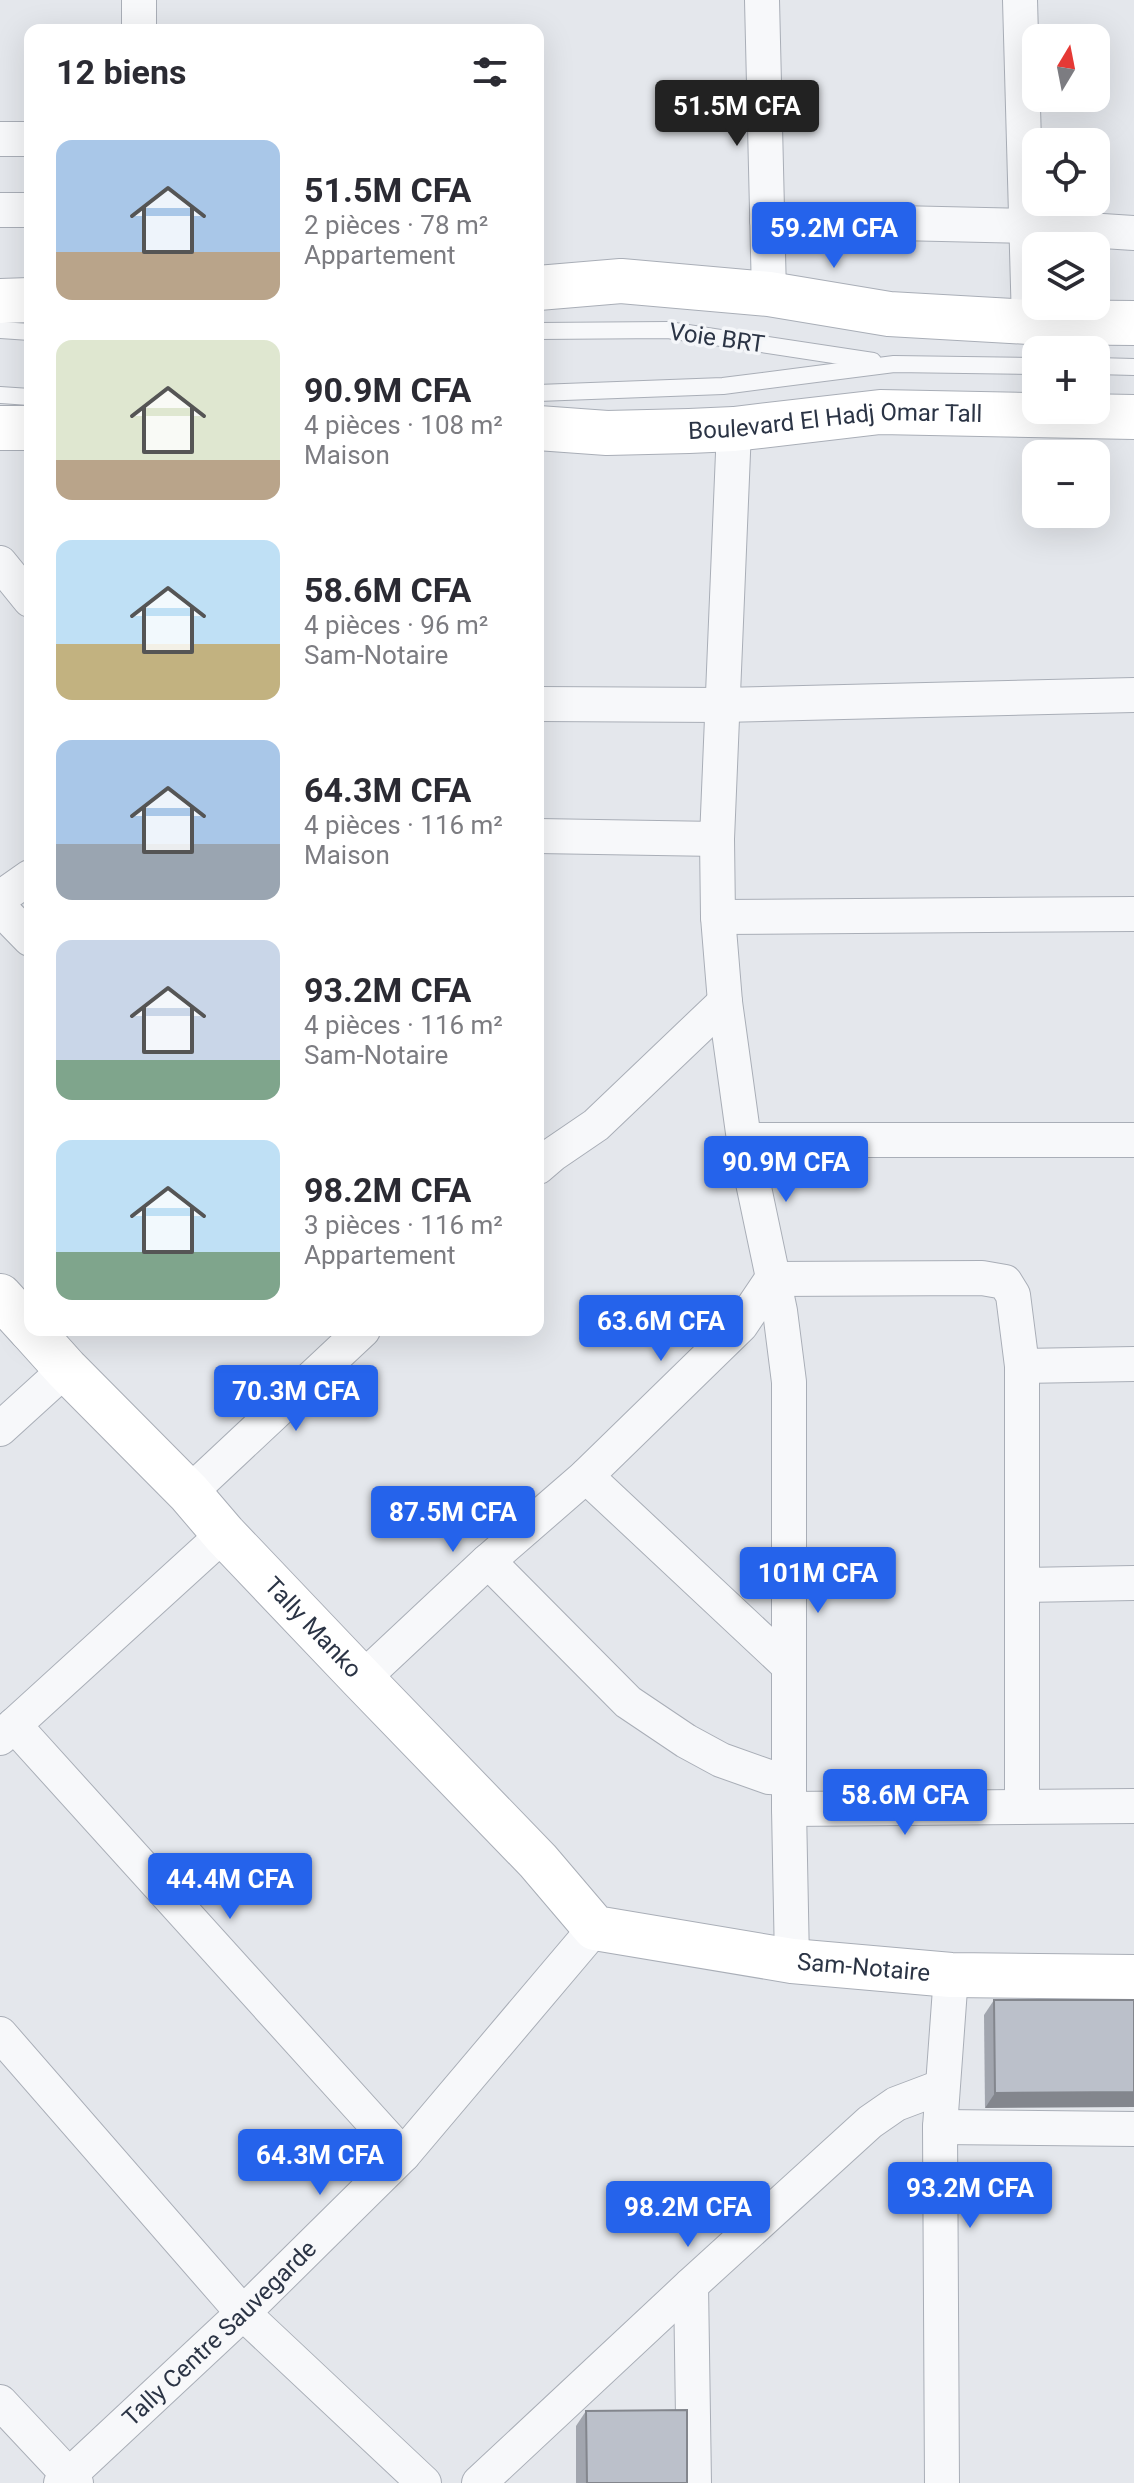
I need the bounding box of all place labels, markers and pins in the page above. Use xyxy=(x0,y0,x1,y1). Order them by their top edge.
pin: 51.5M CFA xyxy=(645,80,829,148)
pin: 59.2M CFA xyxy=(742,202,926,270)
pin: 90.9M CFA xyxy=(694,1136,878,1204)
pin: 63.6M CFA xyxy=(569,1295,753,1363)
pin: 70.3M CFA xyxy=(204,1365,388,1433)
pin: 87.5M CFA xyxy=(361,1486,545,1554)
pin: 101M CFA xyxy=(735,1547,901,1615)
pin: 58.6M CFA xyxy=(813,1769,997,1837)
pin: 44.4M CFA xyxy=(138,1853,322,1921)
pin: 64.3M CFA xyxy=(228,2129,412,2197)
pin: 93.2M CFA xyxy=(878,2162,1062,2230)
pin: 98.2M CFA xyxy=(596,2181,780,2249)

